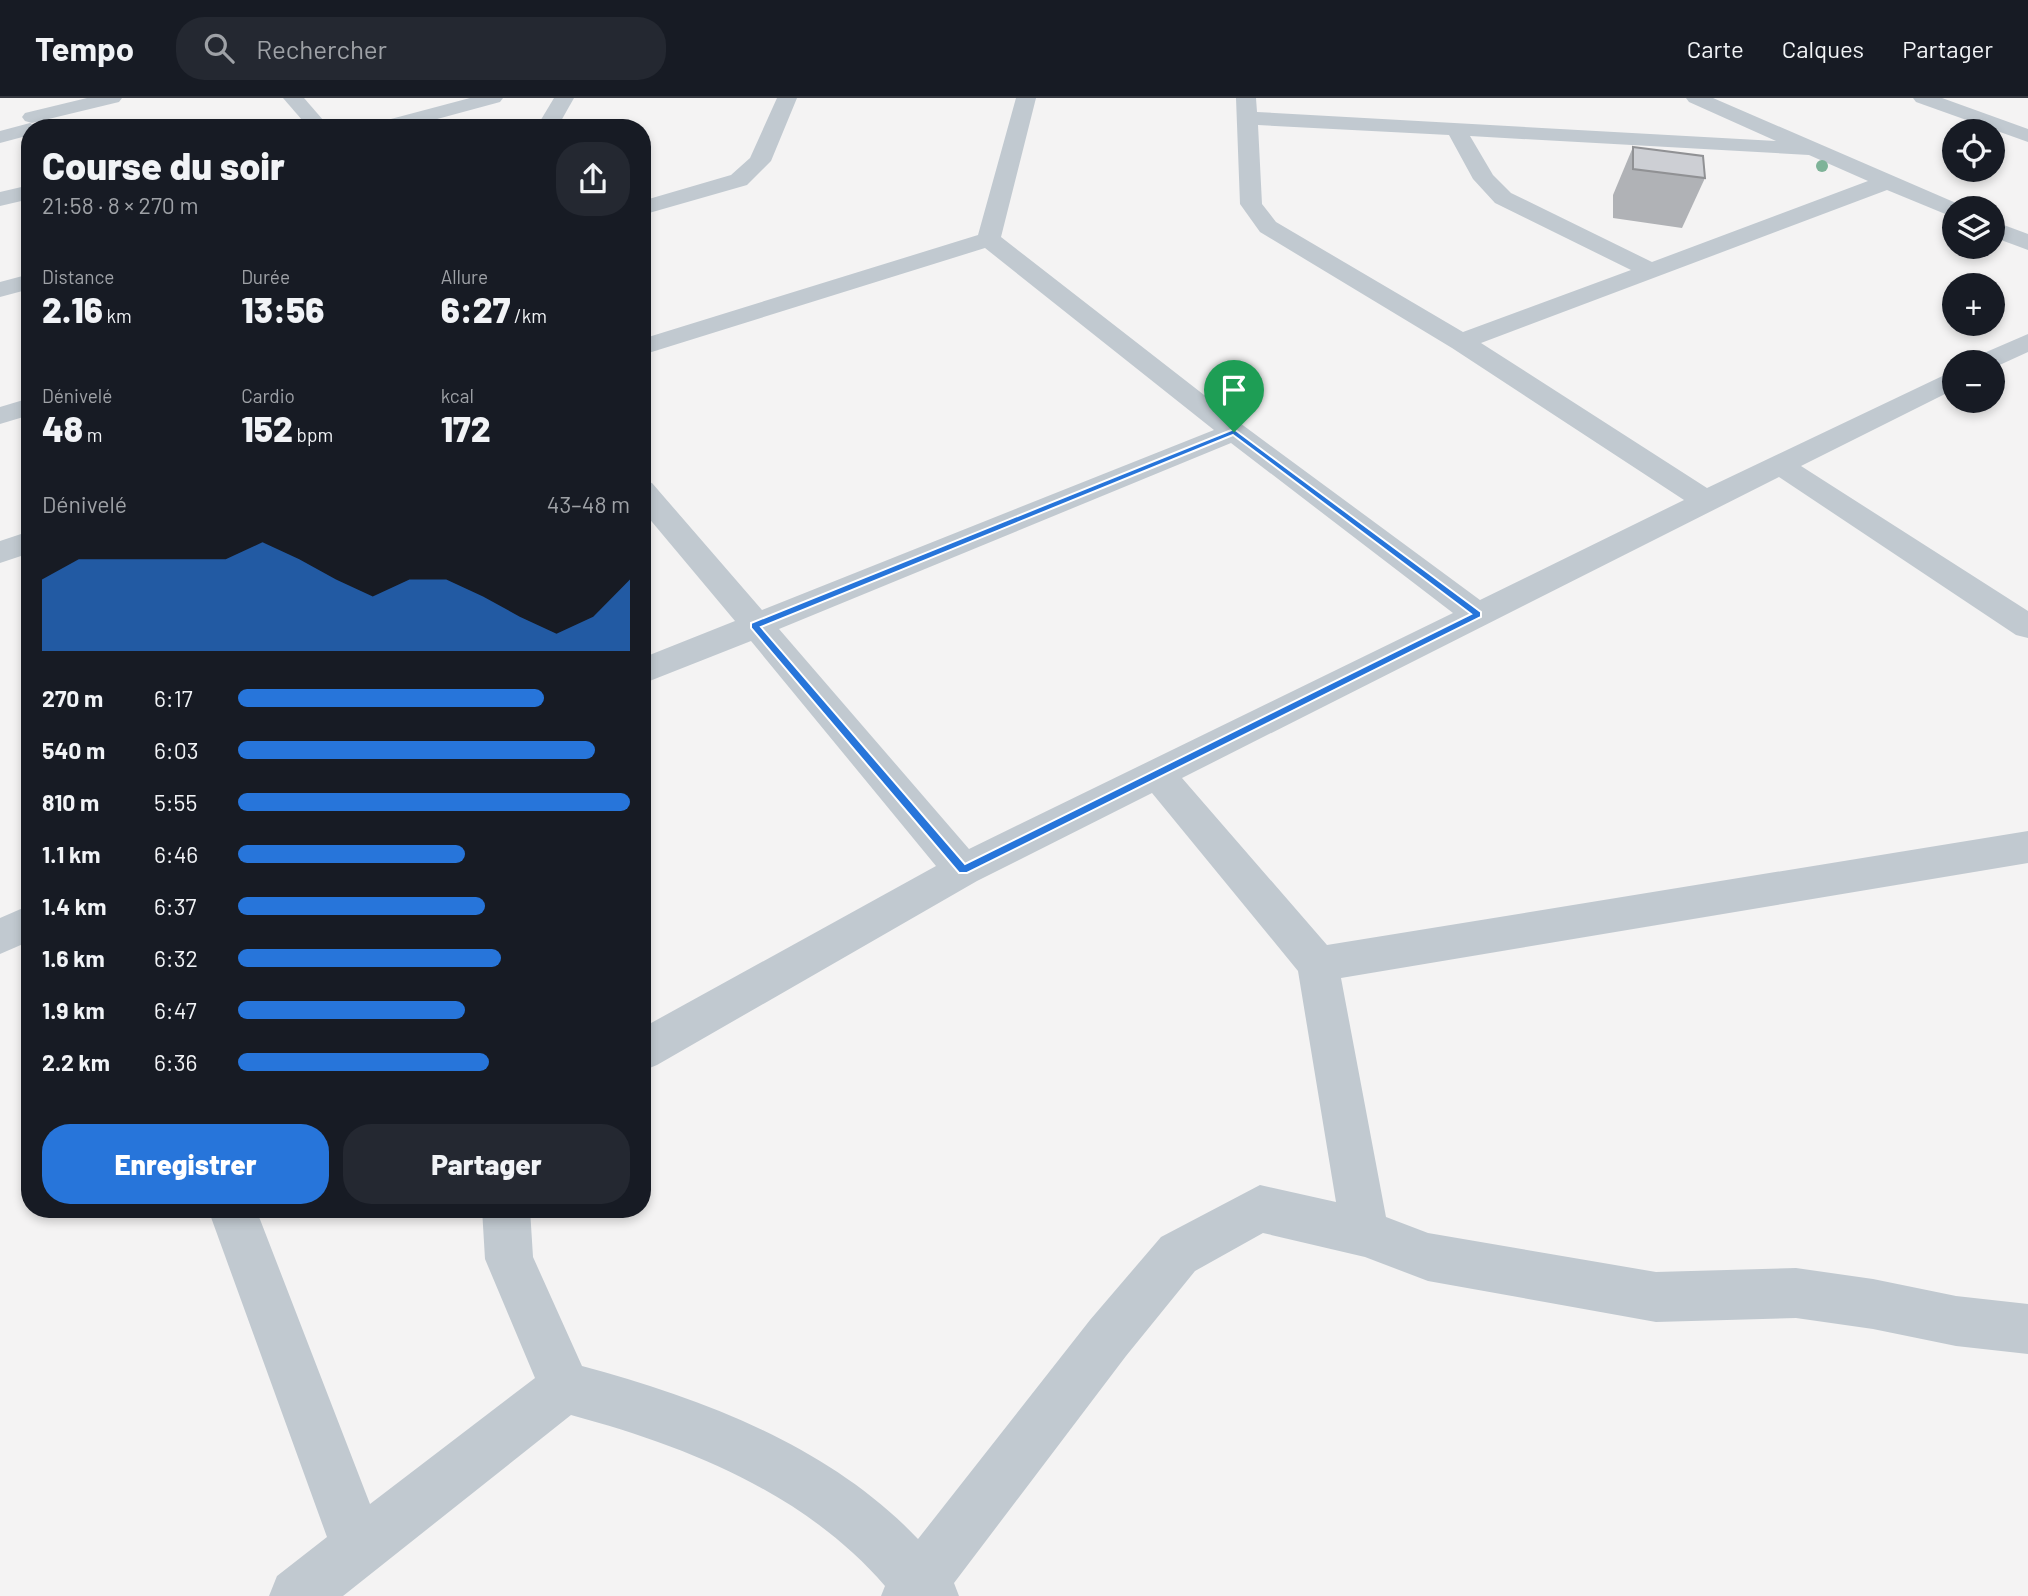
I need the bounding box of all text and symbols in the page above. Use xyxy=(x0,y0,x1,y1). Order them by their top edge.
search box xyxy=(176,17,666,80)
text: Tempo xyxy=(35,28,134,68)
icon: search xyxy=(200,29,238,67)
text: Rechercher xyxy=(256,33,387,64)
text: Carte xyxy=(1687,34,1744,63)
text: Calques xyxy=(1782,34,1864,63)
text: Partager xyxy=(1902,34,1993,63)
map controls xyxy=(1942,119,2005,413)
button: locate xyxy=(1942,119,2005,182)
text: Course du soir xyxy=(42,142,285,188)
button: share xyxy=(556,142,630,216)
text: 21:58 · 8 × 270 m xyxy=(42,191,198,219)
button: layers xyxy=(1942,196,2005,259)
text: Distance xyxy=(42,265,114,288)
text: Durée xyxy=(241,265,290,288)
text: Allure xyxy=(441,265,488,288)
button: + xyxy=(1942,273,2005,336)
text: 2.16 xyxy=(42,288,103,330)
text: 13:56 xyxy=(241,288,324,330)
text: 6:27 xyxy=(441,288,510,330)
text: km xyxy=(103,304,132,327)
text: /km xyxy=(510,304,547,327)
button: − xyxy=(1942,350,2005,413)
pin xyxy=(1204,360,1264,432)
icon: arrive xyxy=(1215,371,1253,409)
text: Dénivelé xyxy=(42,384,112,407)
text: Cardio xyxy=(241,384,295,407)
text: kcal xyxy=(441,384,474,407)
text: 48 xyxy=(42,407,83,449)
text: 152 xyxy=(241,407,293,449)
text: 172 xyxy=(441,407,491,449)
text: m xyxy=(83,423,103,446)
text: bpm xyxy=(293,423,333,446)
text: Dénivelé xyxy=(42,490,127,518)
text: 43–48 m xyxy=(547,490,630,518)
text: 270 m xyxy=(42,684,103,712)
text: 6:17 xyxy=(154,684,193,712)
text: 540 m xyxy=(42,736,105,764)
text: 6:03 xyxy=(154,736,198,764)
text: 810 m xyxy=(42,788,99,816)
text: 5:55 xyxy=(154,788,197,816)
text: 1.1 km xyxy=(42,840,101,868)
text: 6:46 xyxy=(154,840,198,868)
text: 1.4 km xyxy=(42,892,106,920)
text: 6:37 xyxy=(154,892,196,920)
text: 1.6 km xyxy=(42,944,105,972)
text: 6:32 xyxy=(154,944,198,972)
text: 1.9 km xyxy=(42,996,105,1024)
text: 6:47 xyxy=(154,996,197,1024)
text: 2.2 km xyxy=(42,1048,110,1076)
text: 6:36 xyxy=(154,1048,197,1076)
button: Enregistrer xyxy=(42,1124,329,1204)
button: Partager xyxy=(343,1124,630,1204)

